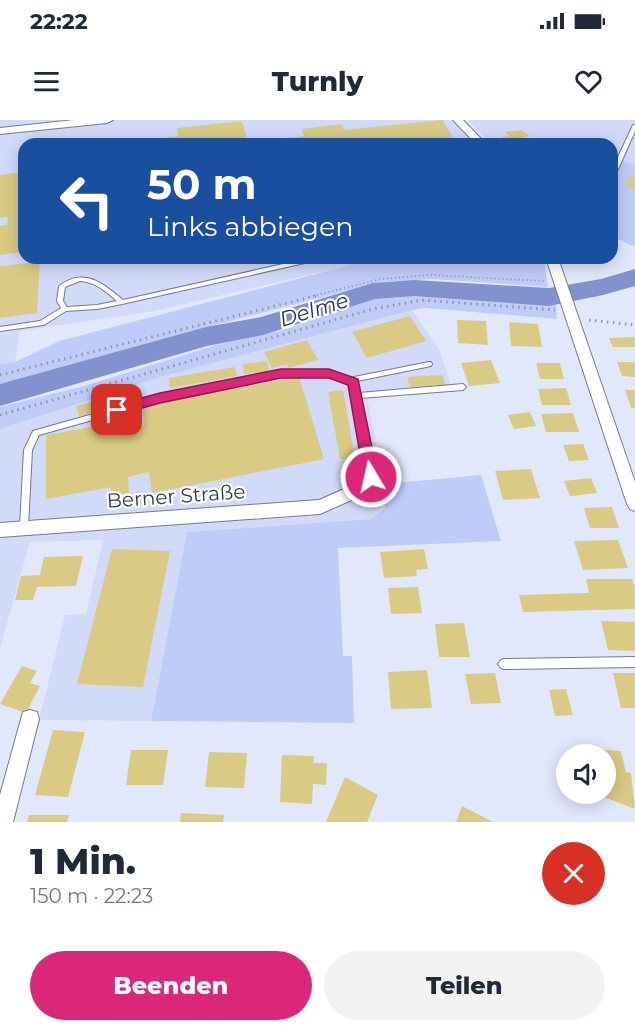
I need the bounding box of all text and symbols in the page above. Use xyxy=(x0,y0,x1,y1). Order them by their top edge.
text: 22:22 xyxy=(30,8,88,35)
icon: menu xyxy=(30,65,63,98)
text: Turnly xyxy=(272,65,363,98)
icon: heart xyxy=(572,65,605,98)
text: 50 m xyxy=(147,158,256,210)
icon: left xyxy=(48,162,126,240)
text: Links abbiegen xyxy=(147,210,354,243)
water label: Delme xyxy=(276,287,351,332)
pin xyxy=(91,384,142,435)
icon: arrive xyxy=(100,393,133,426)
position arrow xyxy=(339,445,403,509)
street label: Berner Straße xyxy=(106,479,246,513)
map controls xyxy=(556,744,616,804)
button: sound xyxy=(556,744,616,804)
text: 1 Min. xyxy=(30,839,136,883)
button: close xyxy=(542,842,605,905)
text: 150 m · 22:23 xyxy=(30,884,153,908)
button: Beenden xyxy=(30,951,312,1020)
button: Teilen xyxy=(324,951,605,1020)

